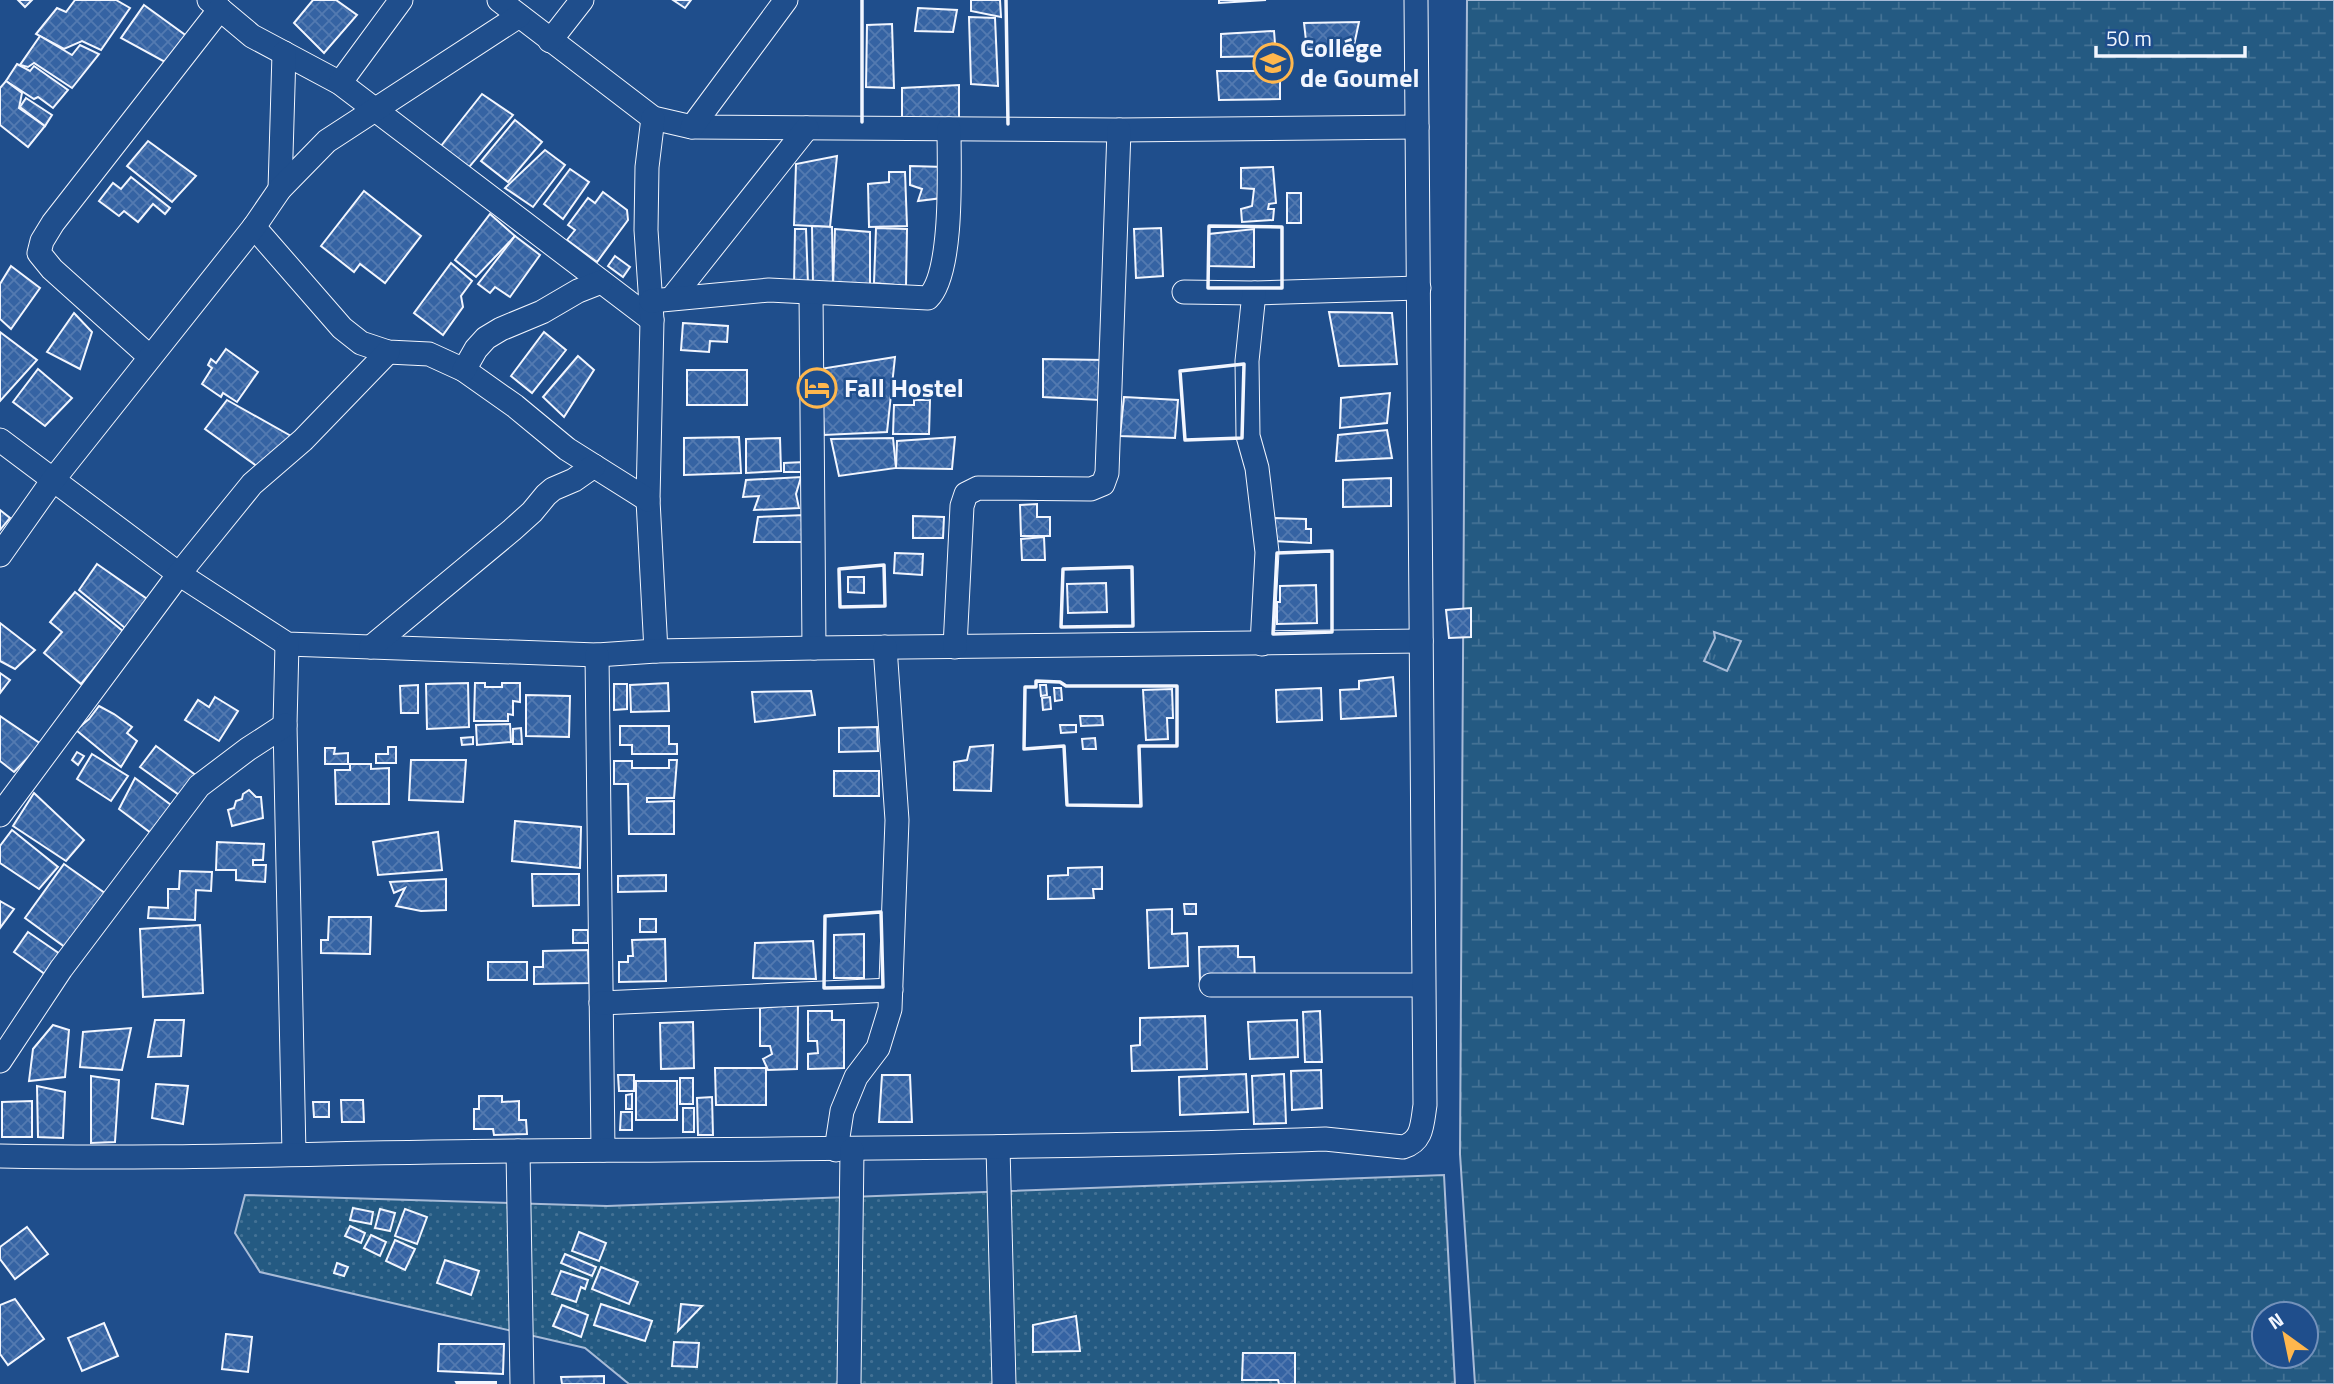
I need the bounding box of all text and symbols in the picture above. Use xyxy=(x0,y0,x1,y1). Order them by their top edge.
scale bar xyxy=(2096,14,2245,58)
text: 50 m xyxy=(2106,22,2152,54)
place label: Collége de Goumel xyxy=(1300,28,1419,97)
school or university icon: Collége de Goumel xyxy=(1252,42,1294,84)
hotel icon: Fall Hostel xyxy=(796,367,838,409)
place label: Fall Hostel xyxy=(844,368,964,407)
north arrow xyxy=(2250,1300,2320,1370)
text: N xyxy=(2262,1305,2289,1336)

